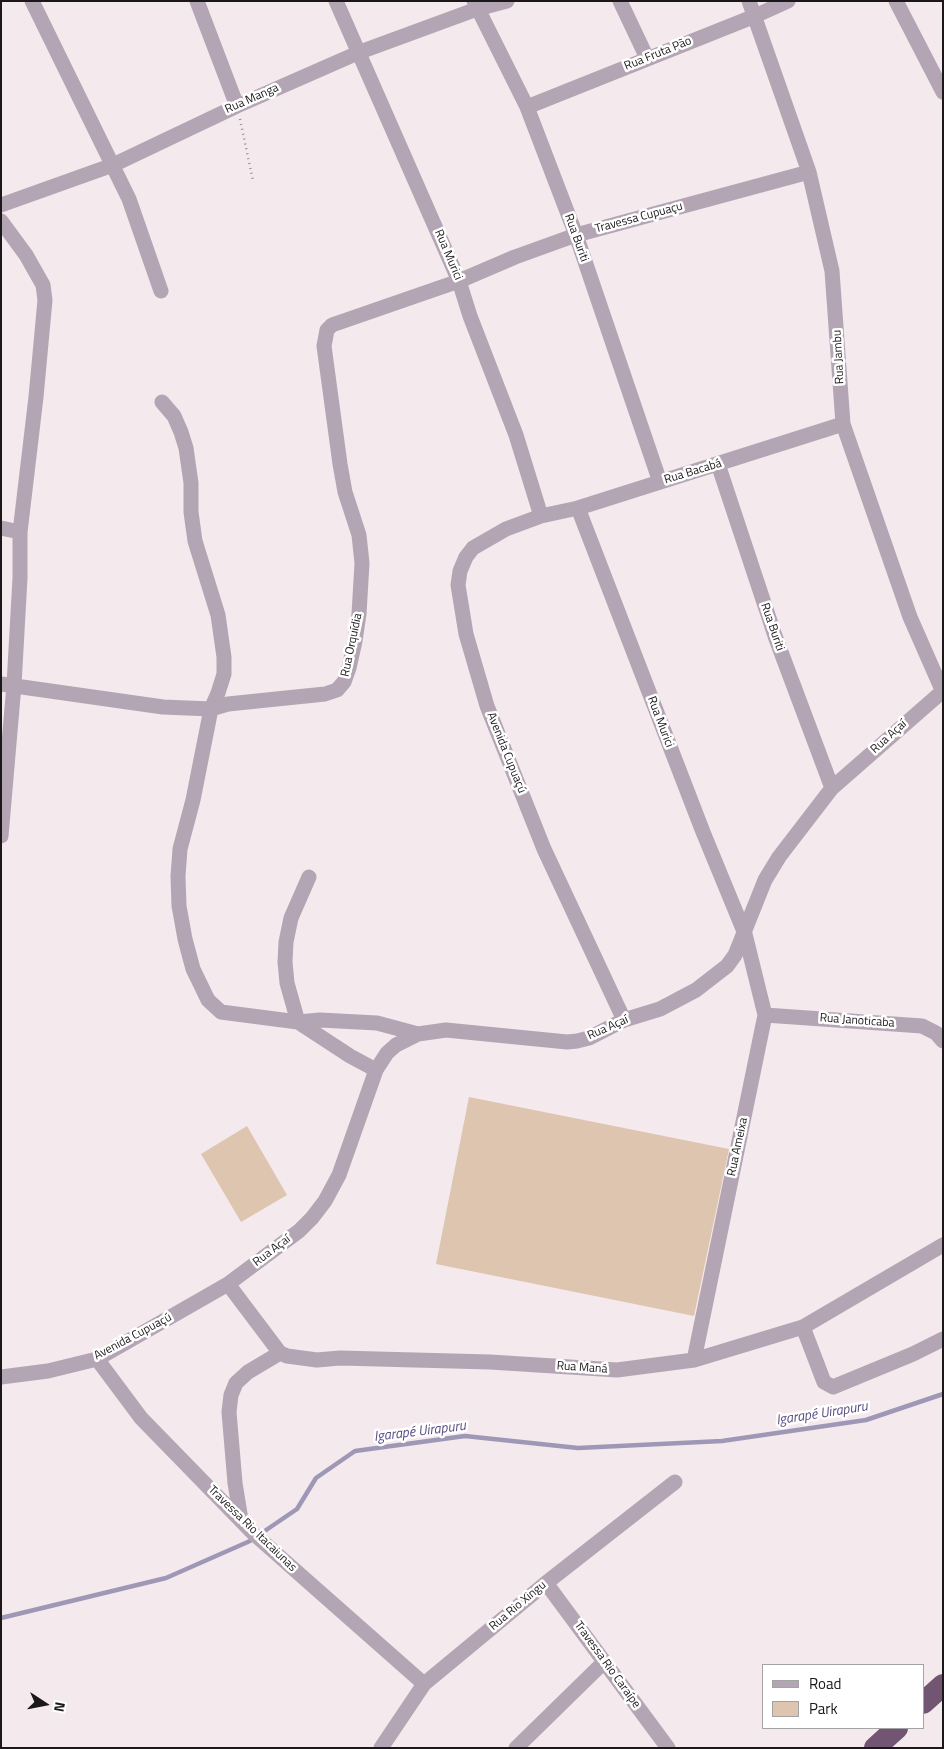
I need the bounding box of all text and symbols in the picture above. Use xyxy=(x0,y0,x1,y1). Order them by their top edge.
street label: Rua Fruta Pão xyxy=(622,34,694,74)
street label: Rua Manga xyxy=(223,81,281,117)
street label: Travessa Cupuaçu xyxy=(594,199,684,237)
street label: Rua Buriti xyxy=(561,212,591,264)
street label: Rua Murici xyxy=(431,228,465,282)
street label: Rua Jambu xyxy=(830,329,848,385)
street label: Rua Bacabá xyxy=(663,456,723,488)
street label: Rua Buriti xyxy=(757,601,787,653)
street label: Rua Orquídia xyxy=(338,612,366,678)
street label: Rua Murici xyxy=(644,694,676,750)
street label: Avenida Cupuaçú xyxy=(483,711,529,795)
street label: Rua Açaí xyxy=(868,717,910,757)
street label: Rua Janoticaba xyxy=(819,1011,895,1031)
street label: Rua Açaí xyxy=(585,1013,631,1043)
street label: Rua Ameixa xyxy=(725,1116,751,1178)
street label: Rua Açaí xyxy=(250,1232,294,1270)
street label: Avenida Cupuaçú xyxy=(92,1310,174,1364)
street label: Rua Maná xyxy=(556,1359,608,1377)
water label: Igarapé Uirapuru xyxy=(775,1398,869,1430)
water label: Igarapé Uirapuru xyxy=(373,1418,467,1446)
street label: Travessa Rio Itacaiunas xyxy=(205,1483,299,1575)
street label: Rua Rio Xingu xyxy=(487,1578,549,1634)
street label: Travessa Rio Caraípe xyxy=(571,1619,643,1711)
legend xyxy=(762,1664,924,1729)
text: Road xyxy=(809,1672,841,1695)
north arrow xyxy=(20,1679,70,1729)
text: Park xyxy=(809,1697,838,1720)
text: N xyxy=(49,1700,71,1714)

